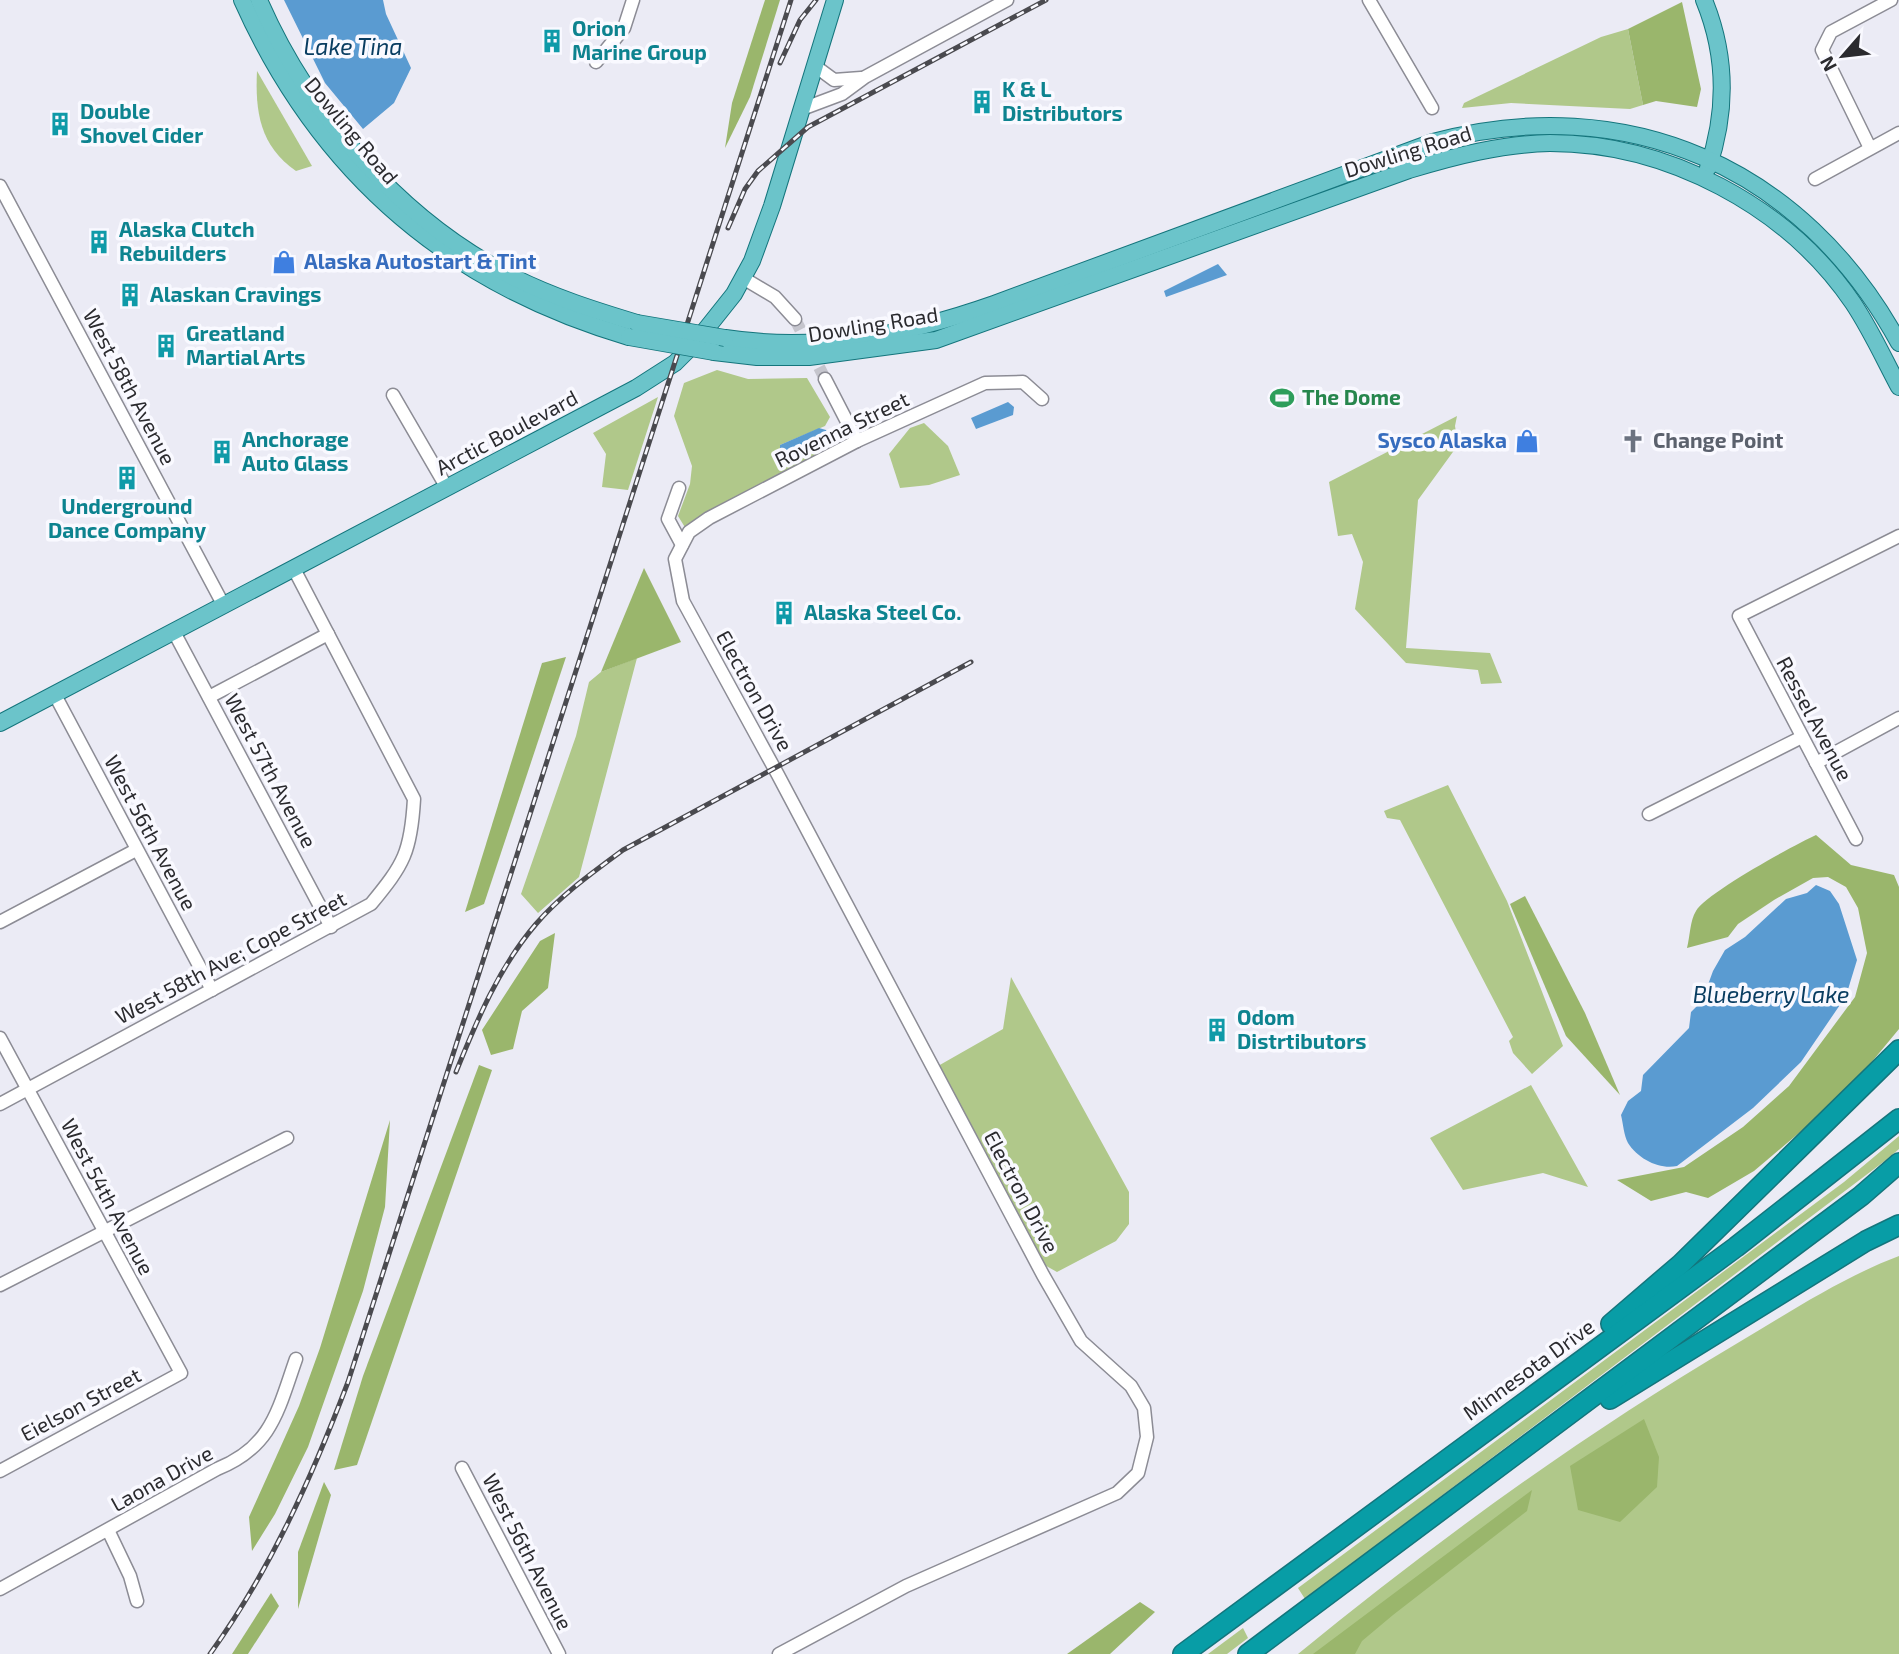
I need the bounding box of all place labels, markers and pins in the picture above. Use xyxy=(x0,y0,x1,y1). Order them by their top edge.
place label: Orion Marine Group xyxy=(572,15,707,64)
building icon: Orion Marine Group xyxy=(538,27,566,55)
place label: K & L Distributors xyxy=(1002,76,1123,125)
building icon: K & L Distributors xyxy=(968,88,996,116)
place label: Double Shovel Cider xyxy=(80,98,203,147)
building icon: Double Shovel Cider xyxy=(46,110,74,138)
place label: Alaska Clutch Rebuilders xyxy=(119,216,255,265)
building icon: Alaska Clutch Rebuilders xyxy=(85,228,113,256)
shop icon: Alaska Autostart & Tint xyxy=(270,248,298,276)
place label: Alaska Autostart & Tint xyxy=(304,248,537,273)
building icon: Alaskan Cravings xyxy=(116,281,144,309)
place label: Alaskan Cravings xyxy=(150,281,321,306)
place label: Greatland Martial Arts xyxy=(186,320,305,369)
building icon: Greatland Martial Arts xyxy=(152,332,180,360)
sports icon: The Dome xyxy=(1268,384,1296,412)
place label: The Dome xyxy=(1302,384,1401,409)
place label: Anchorage Auto Glass xyxy=(242,426,349,475)
place label: Sysco Alaska xyxy=(1377,427,1507,453)
shop icon: Sysco Alaska xyxy=(1513,427,1541,455)
church icon: Change Point xyxy=(1619,427,1647,455)
place label: Change Point xyxy=(1653,427,1784,452)
building icon: Anchorage Auto Glass xyxy=(208,438,236,466)
building icon: Underground Dance Company xyxy=(113,464,141,492)
place label: Underground Dance Company xyxy=(48,493,206,543)
building icon: Alaska Steel Co. xyxy=(770,599,798,627)
place label: Alaska Steel Co. xyxy=(804,599,961,624)
place label: Odom Distrtibutors xyxy=(1237,1004,1366,1053)
building icon: Odom Distrtibutors xyxy=(1203,1016,1231,1044)

